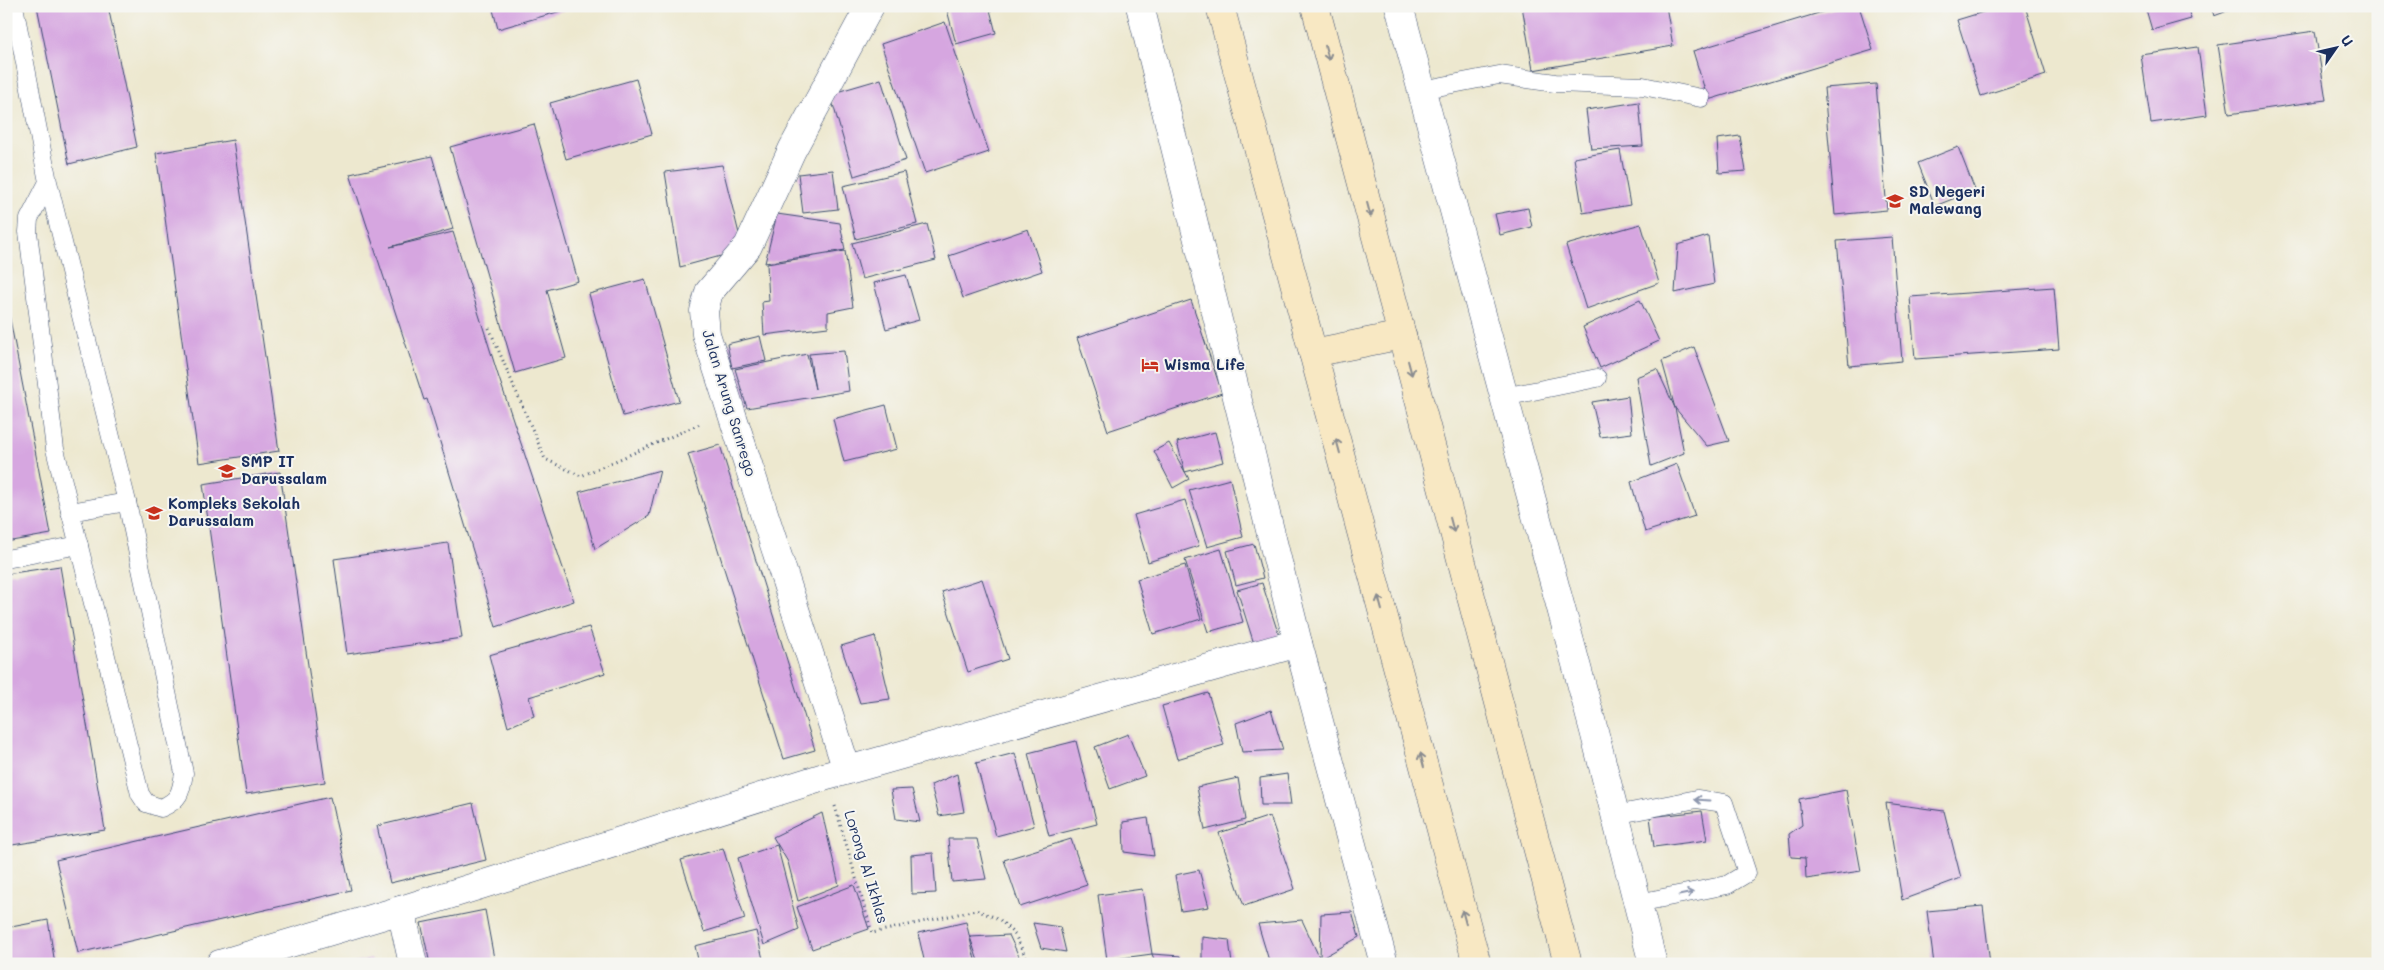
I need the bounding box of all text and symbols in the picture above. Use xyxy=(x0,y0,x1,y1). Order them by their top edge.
north arrow xyxy=(2312,22,2362,72)
text: U xyxy=(2337,31,2358,50)
one-way arrow xyxy=(1323,45,1333,61)
place label: SD Negeri Malewang xyxy=(1909,181,1986,218)
school or university icon: SD Negeri Malewang xyxy=(1885,191,1905,211)
one-way arrow xyxy=(1365,202,1374,218)
street label: Jalan Arung Sanrego xyxy=(698,327,762,479)
place label: Wisma Life xyxy=(1164,354,1245,374)
hotel icon: Wisma Life xyxy=(1140,355,1160,375)
one-way arrow xyxy=(1406,359,1416,375)
one-way arrow xyxy=(1333,438,1342,454)
place label: SMP IT Darussalam xyxy=(241,451,327,488)
school or university icon: SMP IT Darussalam xyxy=(217,461,237,481)
place label: Kompleks Sekolah Darussalam xyxy=(168,493,300,530)
school or university icon: Kompleks Sekolah Darussalam xyxy=(144,503,164,523)
one-way arrow xyxy=(1448,516,1457,532)
one-way arrow xyxy=(1375,595,1384,611)
one-way arrow xyxy=(1417,752,1427,768)
one-way arrow xyxy=(1695,796,1711,805)
street label: Lorong Al Ikhlas xyxy=(840,808,894,926)
one-way arrow xyxy=(1677,888,1693,898)
one-way arrow xyxy=(1459,909,1469,925)

